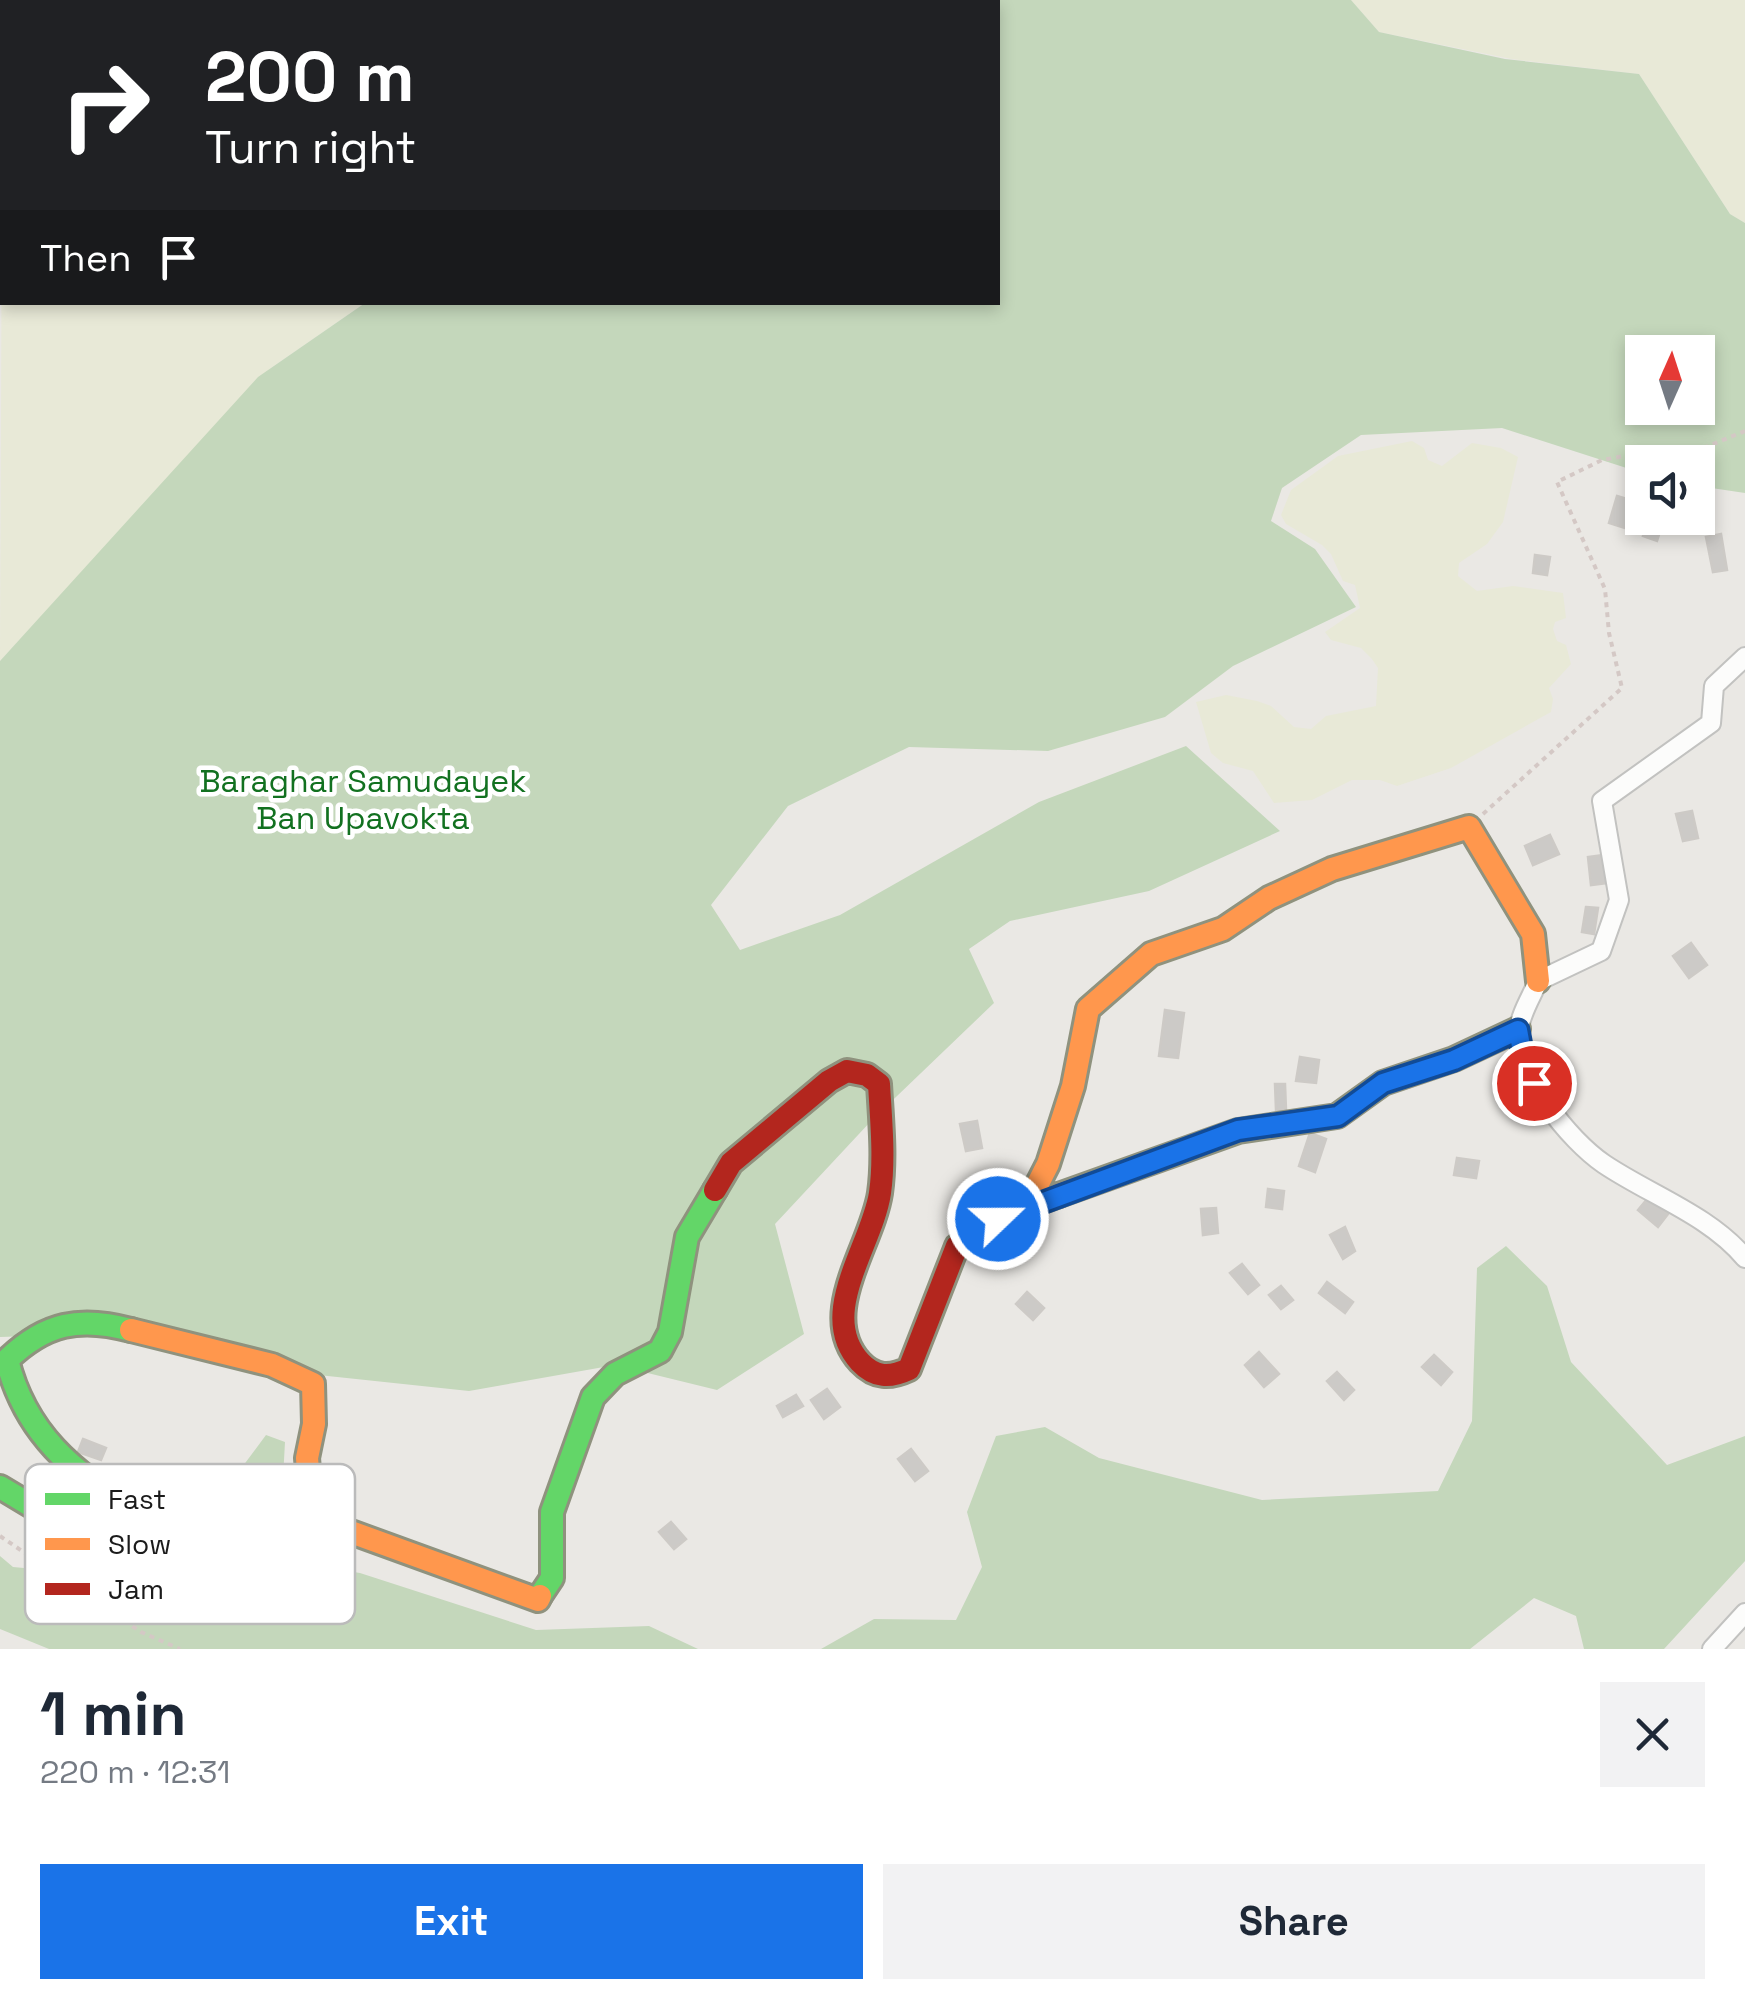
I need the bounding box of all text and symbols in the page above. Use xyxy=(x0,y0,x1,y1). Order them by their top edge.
text: 200 m xyxy=(205,32,415,121)
icon: right xyxy=(40,40,170,170)
text: Turn right xyxy=(205,119,416,176)
icon: arrive xyxy=(151,230,206,285)
text: Then xyxy=(40,234,131,282)
north arrow xyxy=(1625,335,1715,425)
map controls xyxy=(1625,335,1715,535)
button: sound xyxy=(1625,445,1715,535)
park label: Baraghar Samudayek Ban Upavokta xyxy=(199,761,527,838)
pin xyxy=(1492,1041,1577,1126)
icon: arrive xyxy=(1507,1056,1562,1111)
position arrow xyxy=(946,1167,1050,1271)
legend xyxy=(25,1464,355,1624)
text: Fast xyxy=(108,1481,166,1517)
text: Slow xyxy=(108,1526,171,1562)
text: Jam xyxy=(108,1571,164,1607)
text: 1 min xyxy=(40,1676,187,1753)
button: close xyxy=(1600,1682,1705,1787)
text: 220 m · 12:31 xyxy=(40,1752,230,1792)
button: Exit xyxy=(40,1864,863,1979)
button: Share xyxy=(883,1864,1705,1979)

